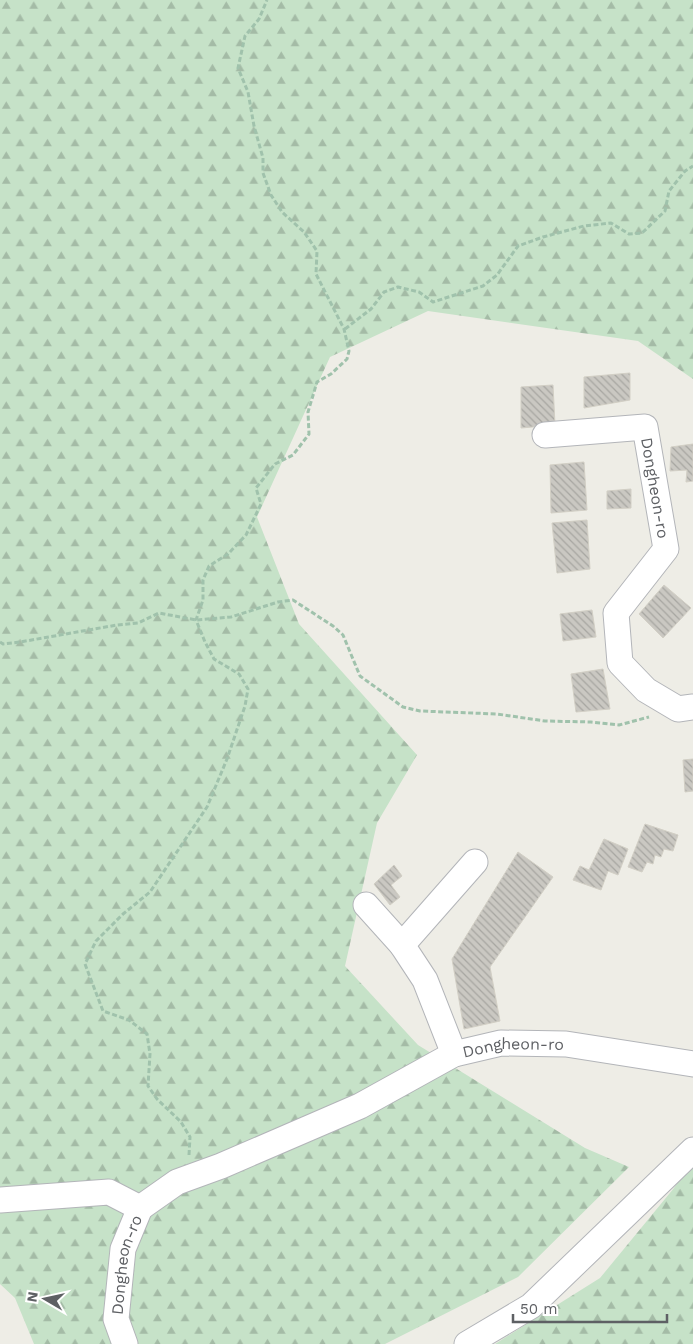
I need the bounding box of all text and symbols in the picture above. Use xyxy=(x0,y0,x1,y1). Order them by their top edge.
street label: Dongheon-ro xyxy=(637,436,673,540)
street label: Dongheon-ro xyxy=(461,1034,564,1062)
street label: Dongheon-ro xyxy=(107,1212,146,1316)
north arrow xyxy=(20,1274,70,1324)
text: N xyxy=(23,1291,41,1303)
scale bar xyxy=(513,1292,667,1324)
text: 50 m xyxy=(520,1300,557,1318)

